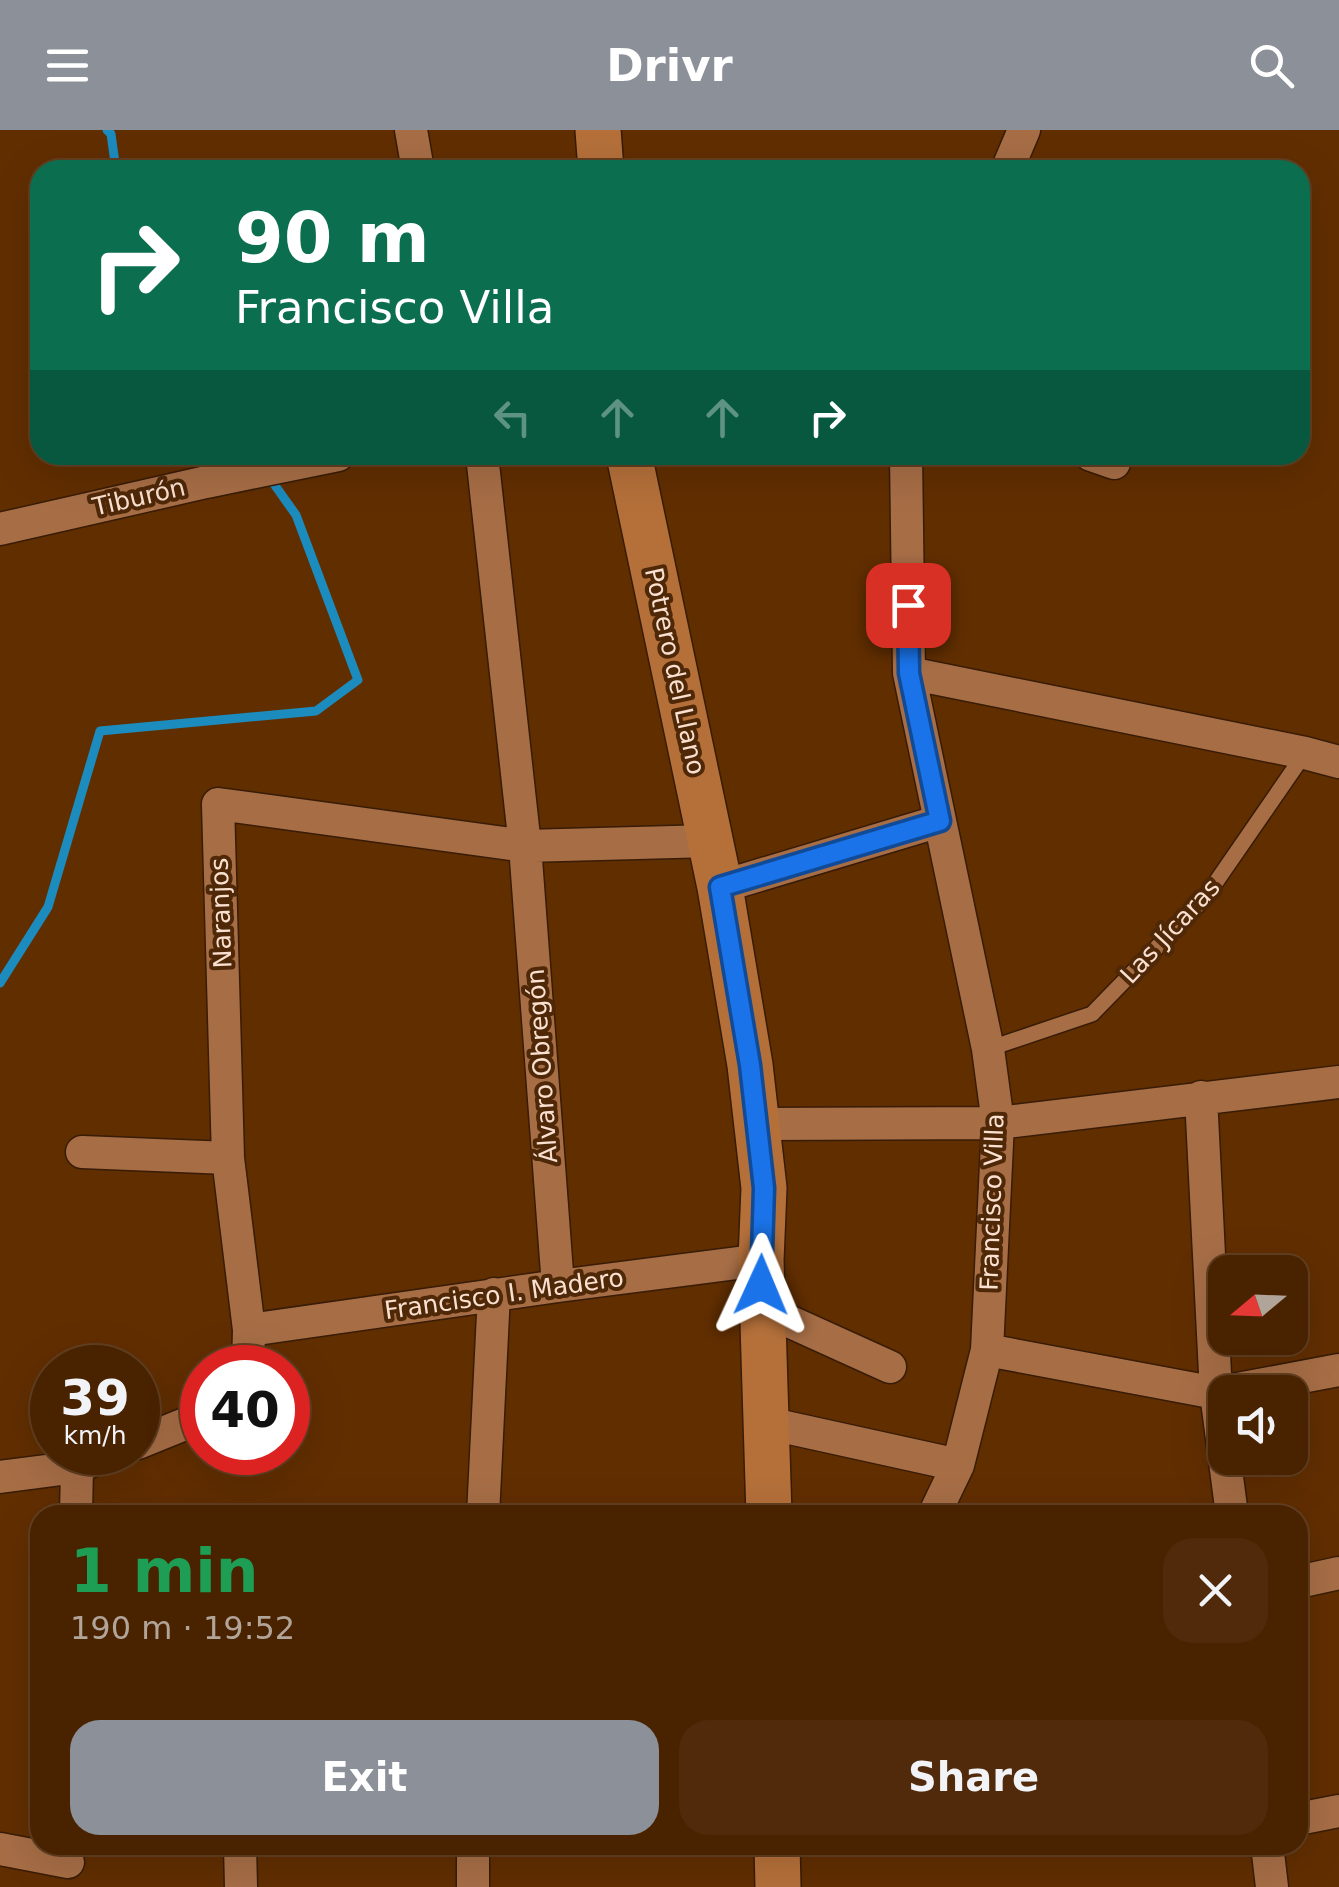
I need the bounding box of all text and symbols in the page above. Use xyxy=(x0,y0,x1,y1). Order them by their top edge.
icon: menu xyxy=(40,38,95,93)
icon: search xyxy=(1244,38,1299,93)
text: Drivr xyxy=(606,39,733,92)
text: 90 m xyxy=(235,197,430,279)
icon: right xyxy=(70,200,200,330)
text: Francisco Villa xyxy=(235,281,554,334)
icon: left xyxy=(485,390,540,445)
icon: ahead xyxy=(590,390,645,445)
icon: ahead xyxy=(695,390,750,445)
icon: right xyxy=(800,390,855,445)
street label: Tiburón xyxy=(89,472,188,522)
pin xyxy=(866,563,951,648)
street label: Potrero del Llano xyxy=(639,565,711,777)
icon: arrive xyxy=(881,578,936,633)
street label: Naranjos xyxy=(205,857,237,969)
street label: Las Jícaras xyxy=(1114,873,1226,989)
street label: Álvaro Obregón xyxy=(521,968,563,1164)
street label: Francisco Villa xyxy=(974,1113,1010,1291)
position arrow xyxy=(709,1233,813,1337)
north arrow xyxy=(1208,1255,1308,1355)
map controls xyxy=(1208,1255,1308,1475)
street label: Francisco I. Madero xyxy=(383,1263,625,1325)
speed limit sign: 40 xyxy=(180,1345,310,1475)
text: 39 xyxy=(60,1369,130,1427)
button: sound xyxy=(1208,1375,1308,1475)
text: km/h xyxy=(63,1421,127,1450)
text: 1 min xyxy=(70,1536,258,1606)
button: close xyxy=(1163,1538,1268,1643)
text: 190 m · 19:52 xyxy=(70,1609,295,1647)
button: Exit xyxy=(70,1720,659,1835)
button: Share xyxy=(679,1720,1268,1835)

